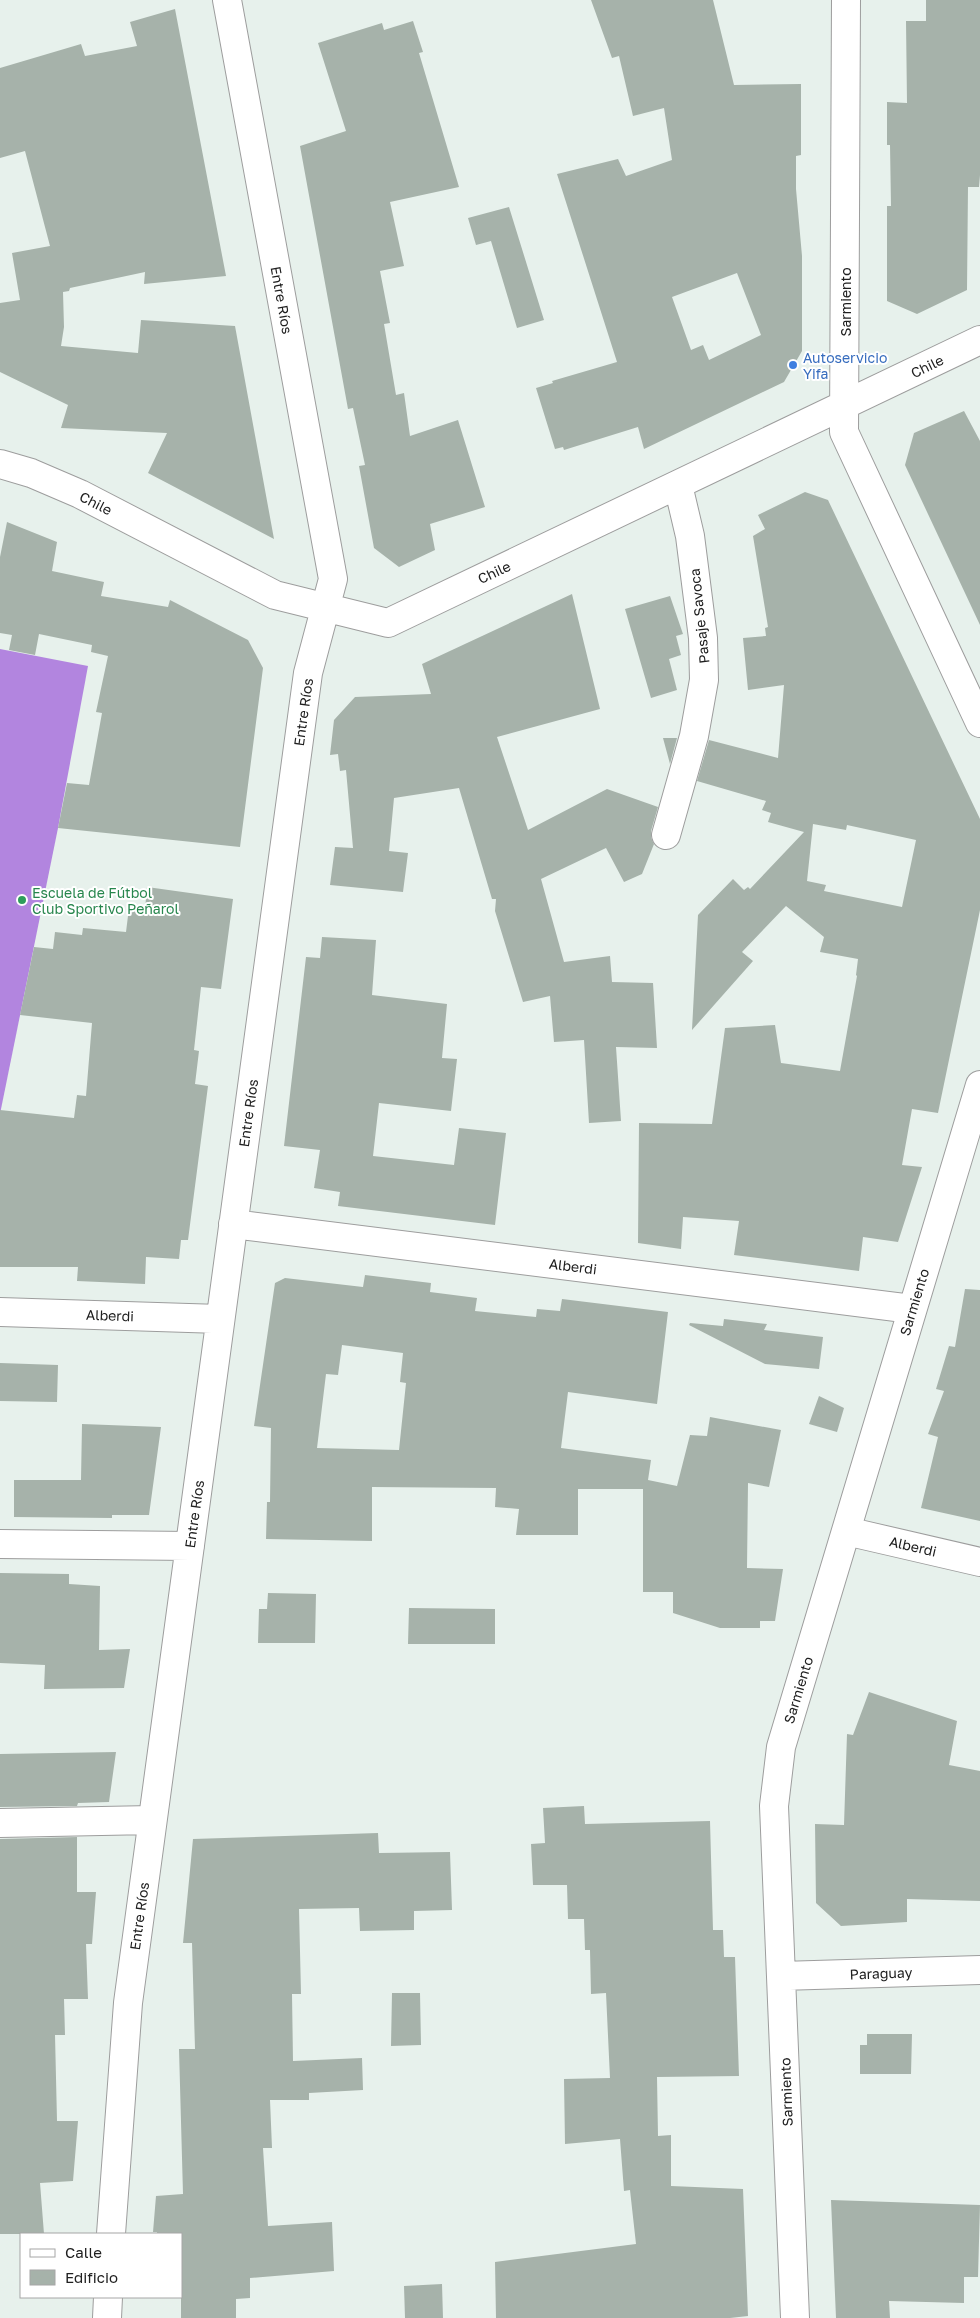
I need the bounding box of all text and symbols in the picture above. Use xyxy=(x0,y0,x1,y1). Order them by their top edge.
street label: Entre Ríos xyxy=(268,265,296,335)
street label: Sarmiento xyxy=(837,267,854,337)
place label: Autoservicio Yifa xyxy=(803,349,887,382)
street label: Chile xyxy=(908,351,946,381)
marker: Autoservicio Yifa xyxy=(787,359,799,371)
street label: Chile xyxy=(77,488,115,518)
street label: Chile xyxy=(475,557,513,587)
street label: Pasaje Savoca xyxy=(686,568,712,664)
street label: Entre Ríos xyxy=(290,677,316,747)
place label: Escuela de Fútbol Club Sportivo Peñarol xyxy=(32,884,179,917)
marker: Escuela de Fútbol Club Sportivo Peñarol xyxy=(16,894,28,906)
street label: Entre Ríos xyxy=(235,1078,261,1148)
street label: Alberdi xyxy=(548,1255,598,1277)
street label: Sarmiento xyxy=(896,1266,932,1338)
street label: Alberdi xyxy=(86,1306,134,1324)
street label: Entre Ríos xyxy=(181,1479,207,1549)
street label: Alberdi xyxy=(888,1532,938,1560)
street label: Sarmiento xyxy=(780,1654,816,1726)
street label: Entre Ríos xyxy=(126,1881,152,1951)
street label: Paraguay xyxy=(849,1963,913,1983)
street label: Sarmiento xyxy=(776,2057,796,2127)
legend xyxy=(20,2233,182,2298)
text: Calle xyxy=(65,2243,102,2261)
text: Edificio xyxy=(65,2268,118,2286)

